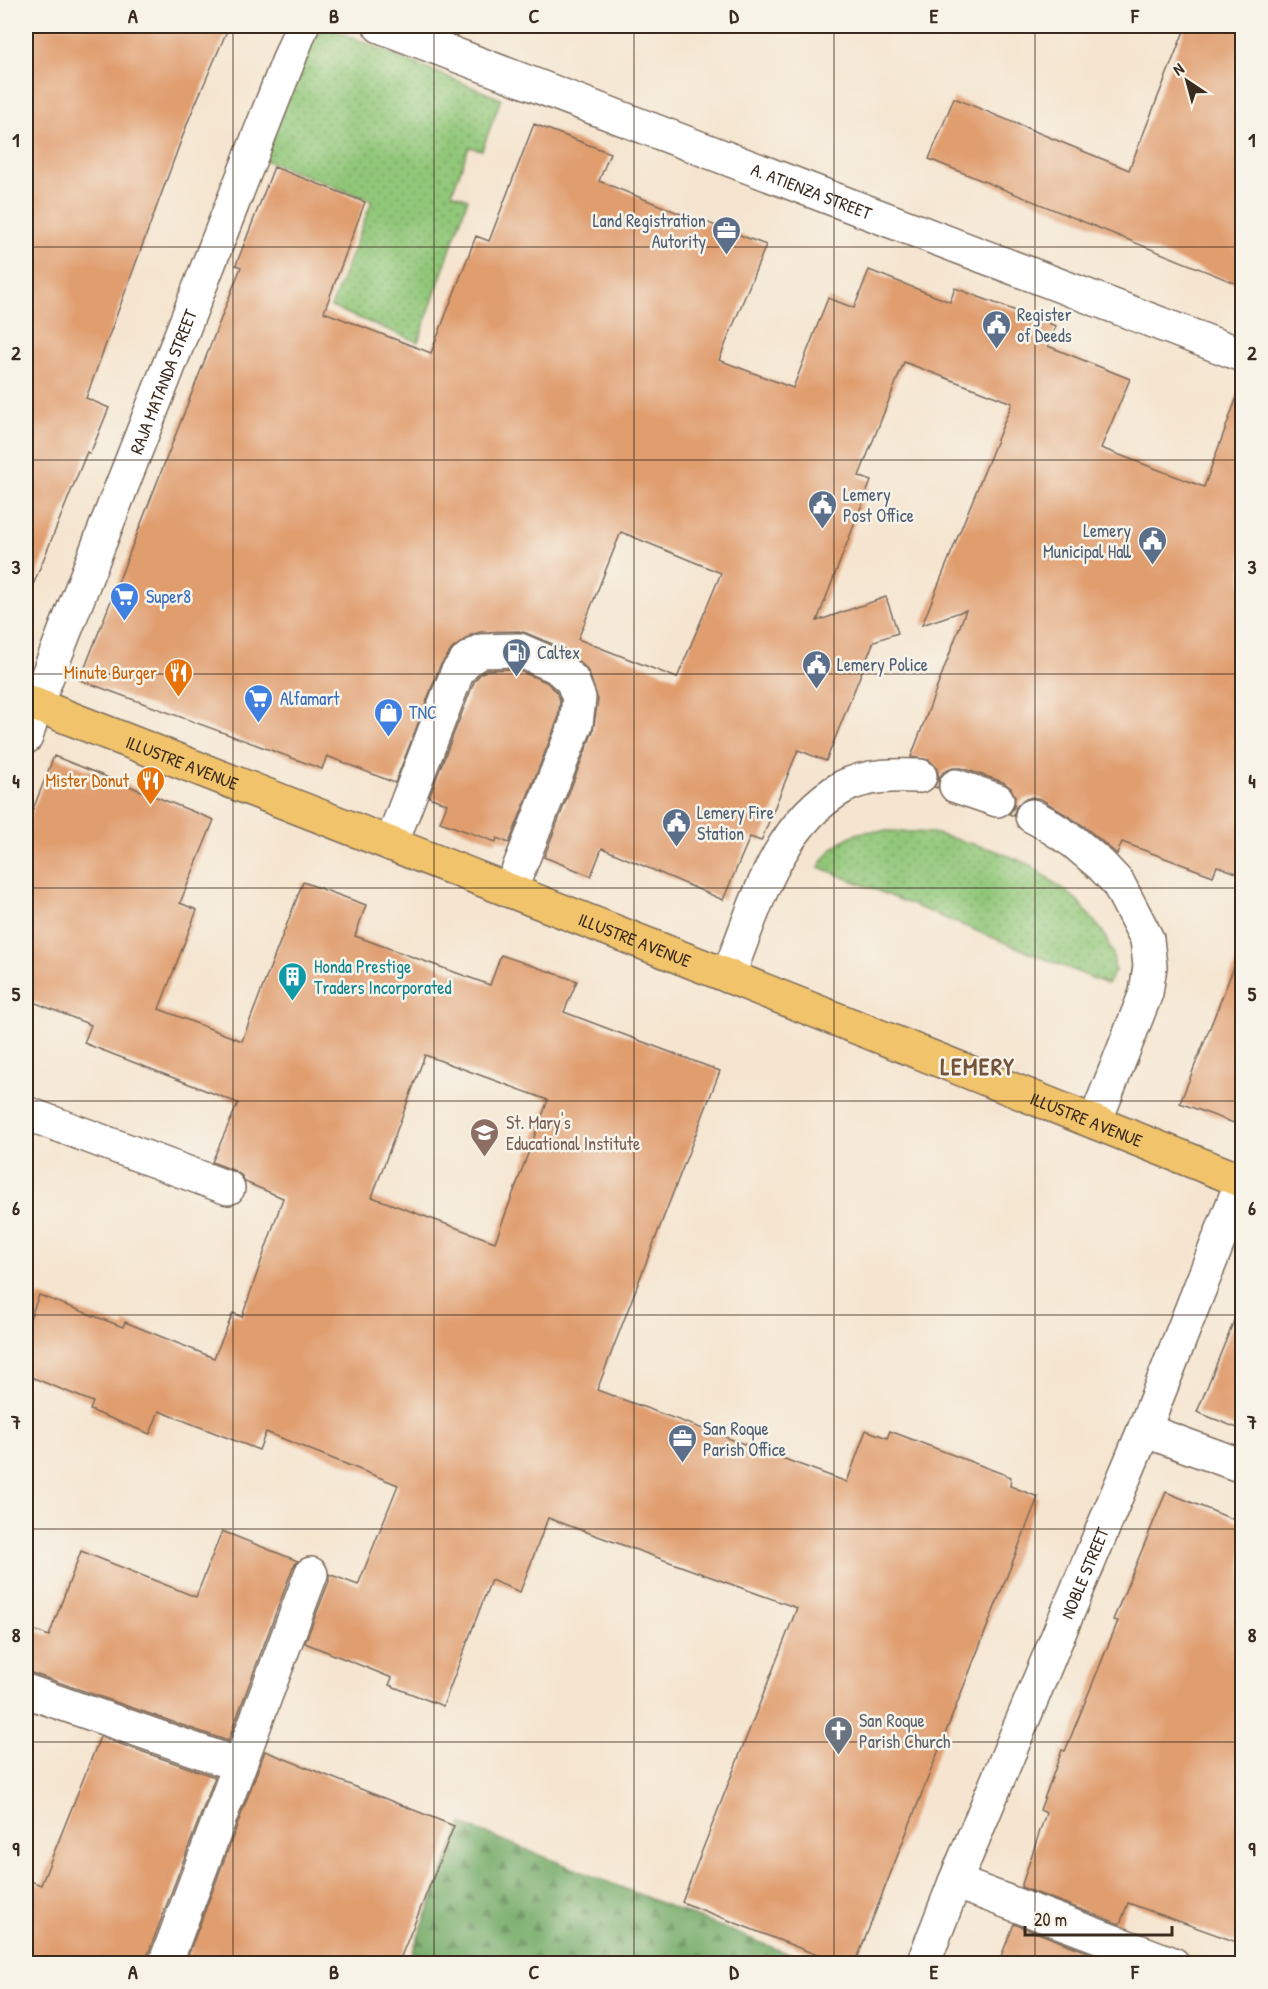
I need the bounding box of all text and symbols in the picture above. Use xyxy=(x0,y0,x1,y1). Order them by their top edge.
text: A xyxy=(128,2,138,29)
text: B xyxy=(329,2,339,29)
text: C xyxy=(529,2,540,29)
text: D xyxy=(729,2,739,29)
text: E xyxy=(930,2,939,29)
text: F xyxy=(1130,2,1140,29)
north arrow xyxy=(1157,51,1217,111)
text: N xyxy=(1168,57,1188,80)
text: 1 xyxy=(12,126,20,153)
text: 1 xyxy=(1248,126,1256,153)
street label: A. ATIENZA STREET xyxy=(748,156,876,225)
place label: Land Registration Autority xyxy=(593,208,706,254)
office icon: Land Registration Autority xyxy=(711,214,743,256)
place label: Register of Deeds xyxy=(1017,302,1072,348)
street label: RAJA MATANDA STREET xyxy=(123,305,203,458)
public building icon: Register of Deeds xyxy=(980,308,1012,350)
text: 2 xyxy=(11,339,21,366)
text: 2 xyxy=(1247,339,1257,366)
place label: Lemery Post Office xyxy=(843,482,914,528)
public building icon: Lemery Post Office xyxy=(806,488,838,530)
place label: Lemery Municipal Hall xyxy=(1043,518,1131,564)
public building icon: Lemery Municipal Hall xyxy=(1136,524,1168,566)
text: 3 xyxy=(12,553,21,580)
text: 3 xyxy=(1248,553,1257,580)
supermarket icon: Super8 xyxy=(109,580,141,622)
place label: Super8 xyxy=(146,584,191,609)
fuel station icon: Caltex xyxy=(500,636,532,678)
place label: Caltex xyxy=(537,640,580,665)
public building icon: Lemery Police xyxy=(800,648,832,690)
place label: Lemery Police xyxy=(837,652,928,677)
restaurant icon: Minute Burger xyxy=(162,656,194,698)
place label: Minute Burger xyxy=(64,660,157,685)
supermarket icon: Alfamart xyxy=(243,682,275,724)
place label: Alfamart xyxy=(280,686,340,711)
shop icon: TNC xyxy=(372,696,404,738)
place label: TNC xyxy=(409,700,437,725)
street label: ILLUSTRE AVENUE xyxy=(123,729,242,796)
restaurant icon: Mister Donut xyxy=(134,764,166,806)
text: 4 xyxy=(12,767,20,794)
text: 4 xyxy=(1248,767,1256,794)
place label: Mister Donut xyxy=(46,768,130,793)
place label: Lemery Fire Station xyxy=(697,800,774,846)
public building icon: Lemery Fire Station xyxy=(660,806,692,848)
street label: ILLUSTRE AVENUE xyxy=(575,906,695,973)
place label: Honda Prestige Traders Incorporated xyxy=(314,954,451,1000)
building icon: Honda Prestige Traders Incorporated xyxy=(277,960,309,1002)
text: 5 xyxy=(12,980,21,1007)
text: 5 xyxy=(1248,980,1257,1007)
district label: LEMERY xyxy=(941,1050,1015,1082)
street label: ILLUSTRE AVENUE xyxy=(1027,1085,1146,1153)
place label: St. Mary's Educational Institute xyxy=(506,1110,640,1156)
school or university icon: St. Mary's Educational Institute xyxy=(469,1116,501,1158)
text: 6 xyxy=(12,1194,20,1221)
text: 6 xyxy=(1248,1194,1256,1221)
text: 7 xyxy=(10,1408,21,1435)
text: 7 xyxy=(1246,1408,1257,1435)
place label: San Roque Parish Office xyxy=(703,1416,786,1462)
office icon: San Roque Parish Office xyxy=(666,1422,698,1464)
street label: NOBLE STREET xyxy=(1054,1523,1115,1622)
text: 8 xyxy=(12,1621,21,1648)
text: 8 xyxy=(1248,1621,1257,1648)
place label: San Roque Parish Church xyxy=(859,1708,951,1754)
church icon: San Roque Parish Church xyxy=(822,1714,854,1756)
text: 9 xyxy=(12,1835,20,1862)
text: 9 xyxy=(1248,1835,1256,1862)
scale bar xyxy=(1025,1899,1172,1937)
text: 20 m xyxy=(1034,1907,1067,1932)
text: A xyxy=(128,1958,138,1985)
text: B xyxy=(329,1958,339,1985)
text: C xyxy=(529,1958,540,1985)
text: D xyxy=(729,1958,739,1985)
text: E xyxy=(930,1958,939,1985)
text: F xyxy=(1130,1958,1140,1985)

